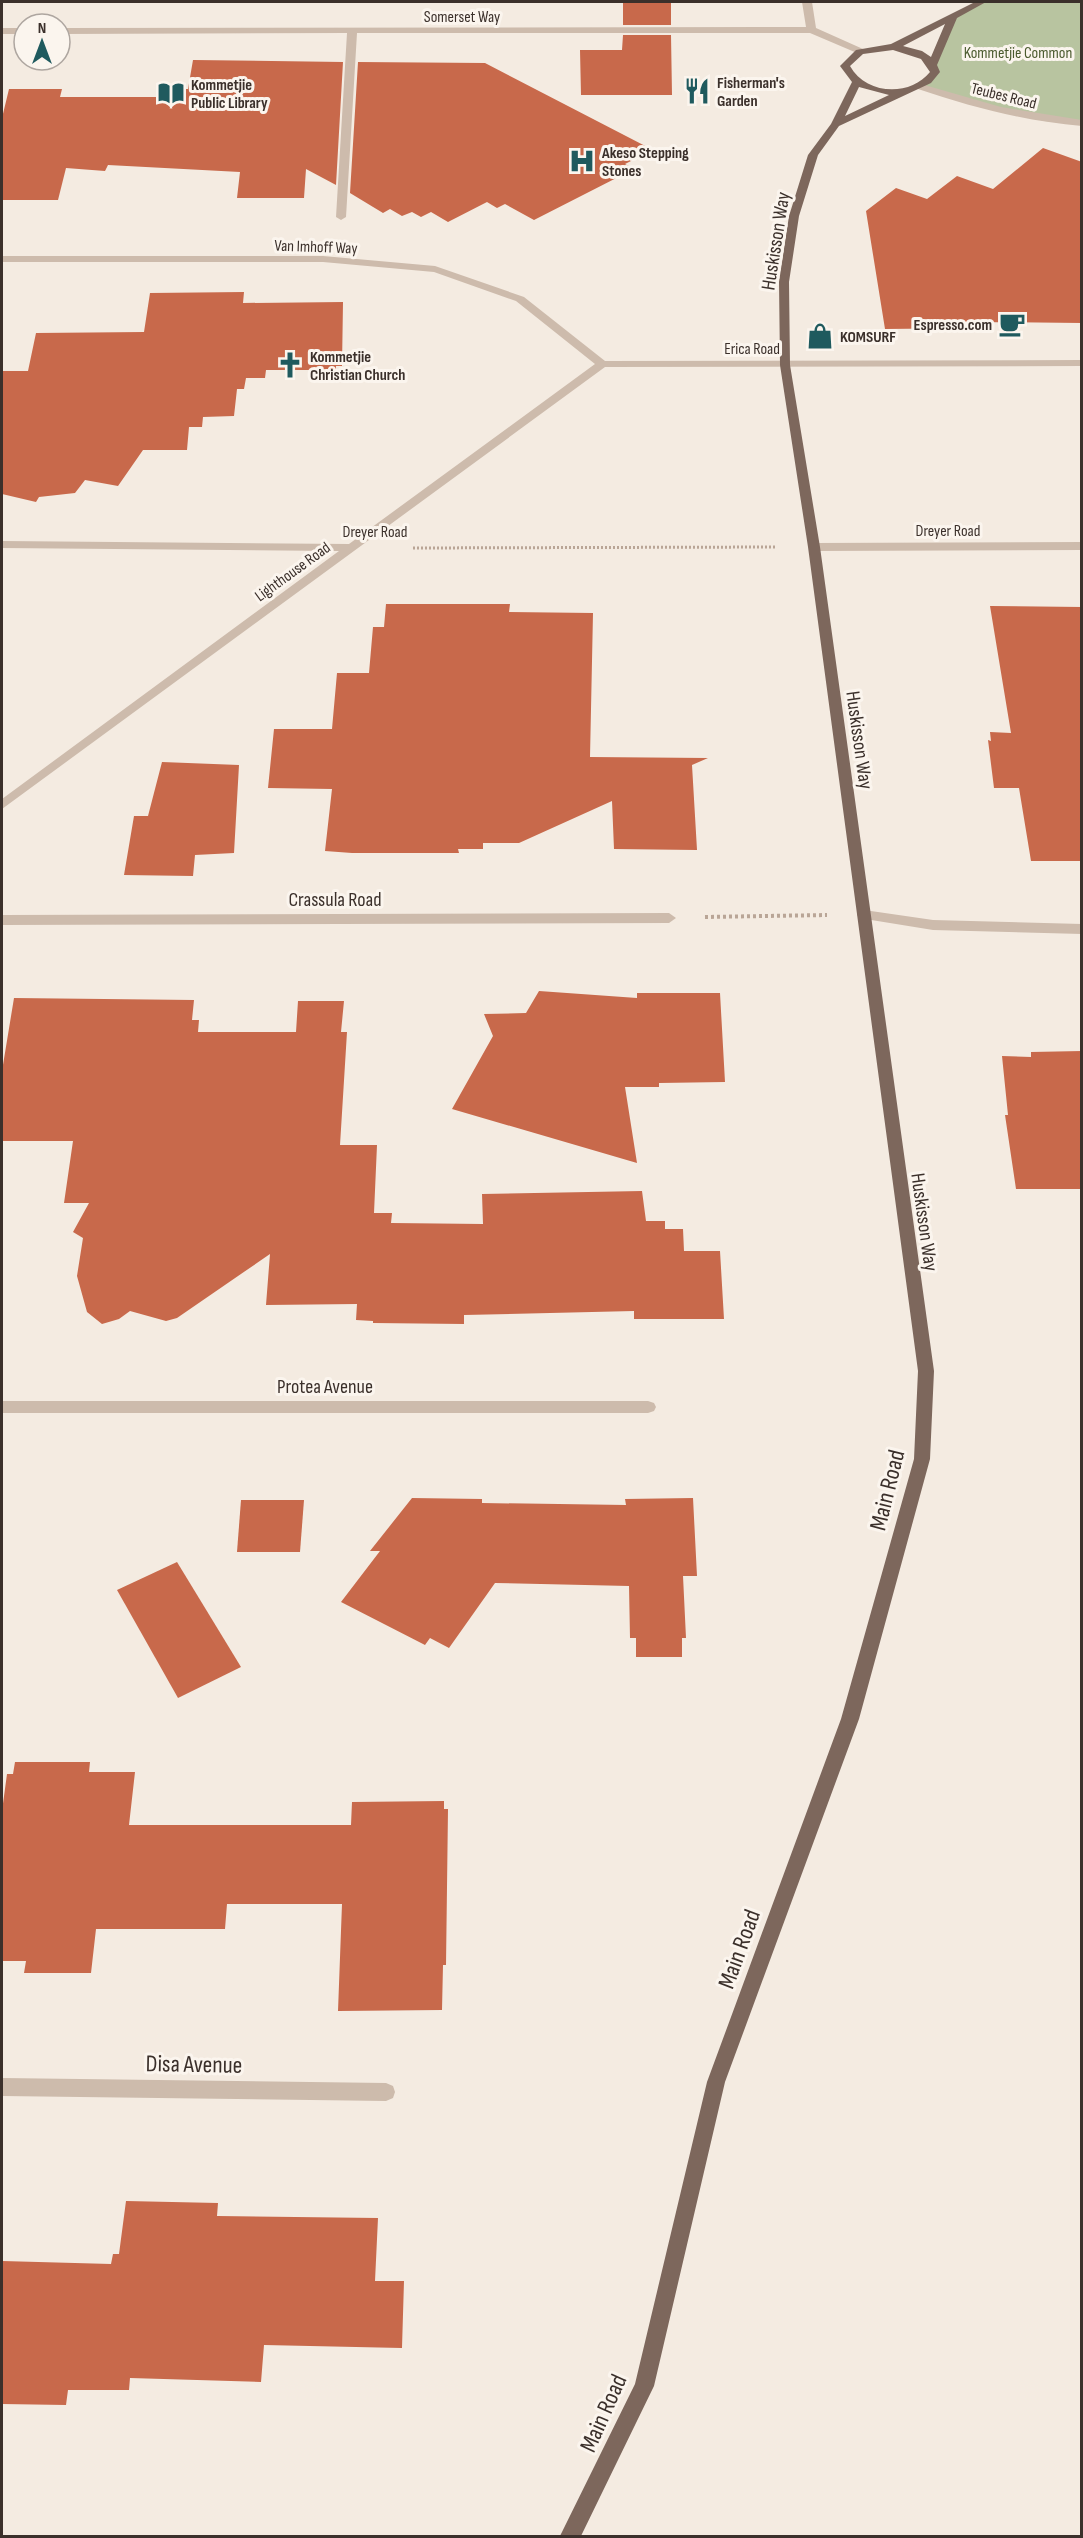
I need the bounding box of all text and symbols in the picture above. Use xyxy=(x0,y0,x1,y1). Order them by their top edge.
street label: Somerset Way xyxy=(424,8,500,27)
north arrow xyxy=(12,12,72,72)
text: N xyxy=(38,19,46,38)
park label: Kommetjie Common xyxy=(964,44,1072,63)
place label: Fisherman's Garden xyxy=(717,74,785,111)
place label: Kommetjie Public Library xyxy=(191,76,268,113)
restaurant icon: Fisherman's Garden xyxy=(682,76,712,106)
library icon: Kommetjie Public Library xyxy=(156,78,186,108)
street label: Teubes Road xyxy=(969,79,1038,114)
place label: Akeso Stepping Stones xyxy=(601,144,689,181)
hospital icon: Akeso Stepping Stones xyxy=(567,146,597,176)
street label: Huskisson Way xyxy=(756,190,796,292)
street label: Van Imhoff Way xyxy=(274,237,358,258)
cafe icon: Espresso.com xyxy=(997,309,1027,339)
place label: Espresso.com xyxy=(914,316,992,335)
shop icon: KOMSURF xyxy=(805,321,835,351)
place label: KOMSURF xyxy=(840,328,896,347)
street label: Erica Road xyxy=(724,340,780,359)
place label: Kommetjie Christian Church xyxy=(310,348,405,385)
church icon: Kommetjie Christian Church xyxy=(275,350,305,380)
street label: Dreyer Road xyxy=(916,522,980,541)
street label: Dreyer Road xyxy=(343,523,407,542)
street label: Lighthouse Road xyxy=(251,538,334,606)
street label: Huskisson Way xyxy=(840,689,878,791)
street label: Crassula Road xyxy=(288,888,382,912)
street label: Huskisson Way xyxy=(905,1171,943,1273)
street label: Protea Avenue xyxy=(277,1375,373,1399)
street label: Main Road xyxy=(863,1447,911,1533)
street label: Main Road xyxy=(712,1906,767,1993)
street label: Disa Avenue xyxy=(145,2049,243,2080)
street label: Main Road xyxy=(574,2370,633,2457)

